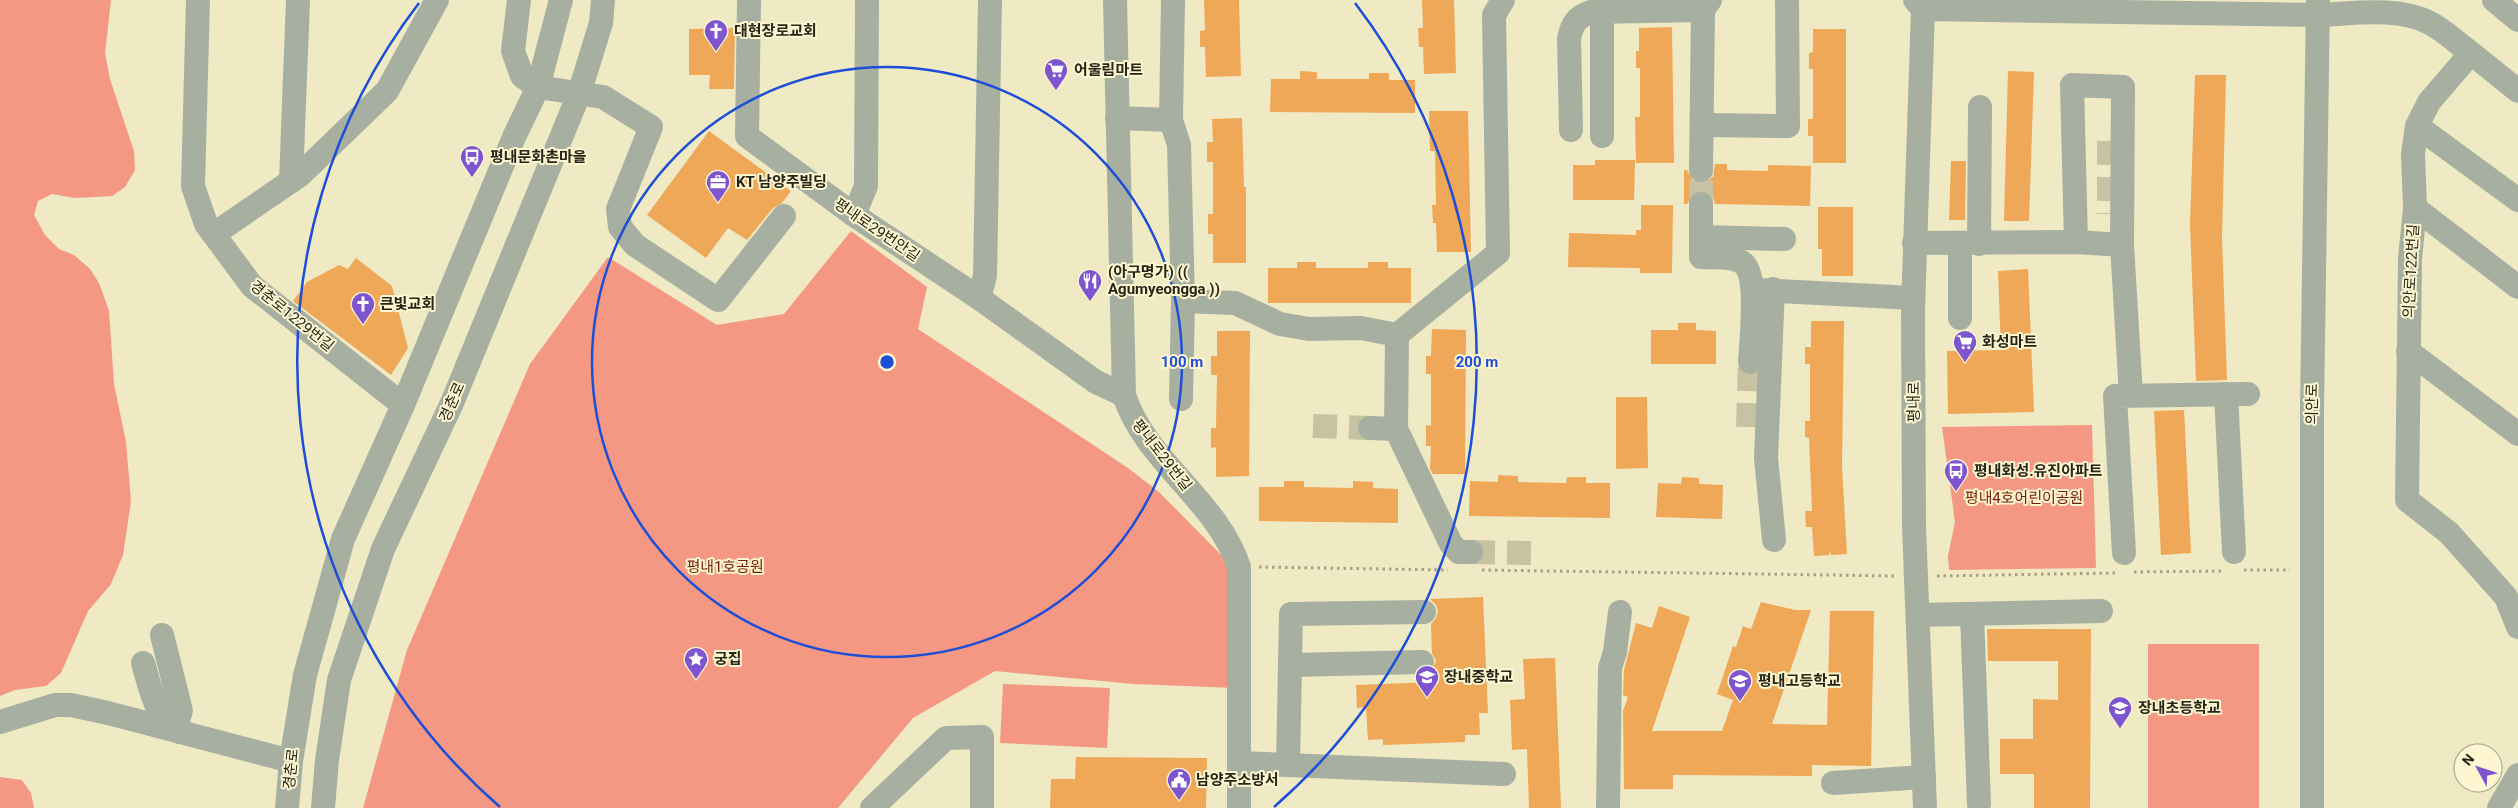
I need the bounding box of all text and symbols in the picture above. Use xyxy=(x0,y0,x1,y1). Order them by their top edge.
church icon: 대현장로교회 xyxy=(703,18,729,52)
place label: 대현장로교회 xyxy=(734,22,817,40)
supermarket icon: 어울림마트 xyxy=(1043,57,1069,91)
place label: 어울림마트 xyxy=(1074,61,1143,79)
bus stop icon: 평내문화촌마을 xyxy=(459,144,485,178)
place label: 평내문화촌마을 xyxy=(490,148,587,166)
office icon: KT 남양주빌딩 xyxy=(705,169,731,203)
place label: KT 남양주빌딩 xyxy=(736,173,827,191)
street label: 평내로29번안길 xyxy=(831,195,923,265)
street label: 의안로122번길 xyxy=(2400,223,2422,319)
place label: (아구명가) (( Agumyeongga )) xyxy=(1108,263,1220,298)
restaurant icon: (아구명가) (( Agumyeongga )) xyxy=(1077,268,1103,302)
street label: 경춘로1229번길 xyxy=(246,277,338,355)
church icon: 큰빛교회 xyxy=(350,291,376,325)
place label: 큰빛교회 xyxy=(380,295,435,313)
supermarket icon: 화성마트 xyxy=(1952,329,1978,363)
place label: 화성마트 xyxy=(1982,333,2037,351)
centre of rings xyxy=(878,353,896,371)
text: 100 m xyxy=(1161,353,1203,371)
text: 200 m xyxy=(1456,353,1498,371)
street label: 경춘로 xyxy=(435,379,469,425)
street label: 평내로 xyxy=(1905,381,1923,423)
street label: 의안로 xyxy=(2303,383,2321,425)
street label: 평내로29번길 xyxy=(1128,416,1196,494)
bus stop icon: 평내화성.유진아파트 xyxy=(1943,458,1969,492)
place label: 평내화성.유진아파트 xyxy=(1974,462,2103,480)
park label: 평내4호어린이공원 xyxy=(1965,489,2083,507)
park label: 평내1호공원 xyxy=(686,558,764,576)
place icon: 궁집 xyxy=(683,646,709,680)
place label: 궁집 xyxy=(714,650,742,668)
school or university icon: 장내중학교 xyxy=(1414,664,1440,698)
place label: 장내중학교 xyxy=(1444,668,1513,686)
school or university icon: 평내고등학교 xyxy=(1727,668,1753,702)
place label: 평내고등학교 xyxy=(1758,672,1841,690)
school or university icon: 장내초등학교 xyxy=(2107,695,2133,729)
place label: 장내초등학교 xyxy=(2138,699,2221,717)
north arrow xyxy=(2453,743,2503,793)
street label: 경춘로 xyxy=(280,747,302,791)
text: N xyxy=(2459,751,2477,769)
public building icon: 남양주소방서 xyxy=(1166,767,1192,801)
place label: 남양주소방서 xyxy=(1196,771,1279,789)

